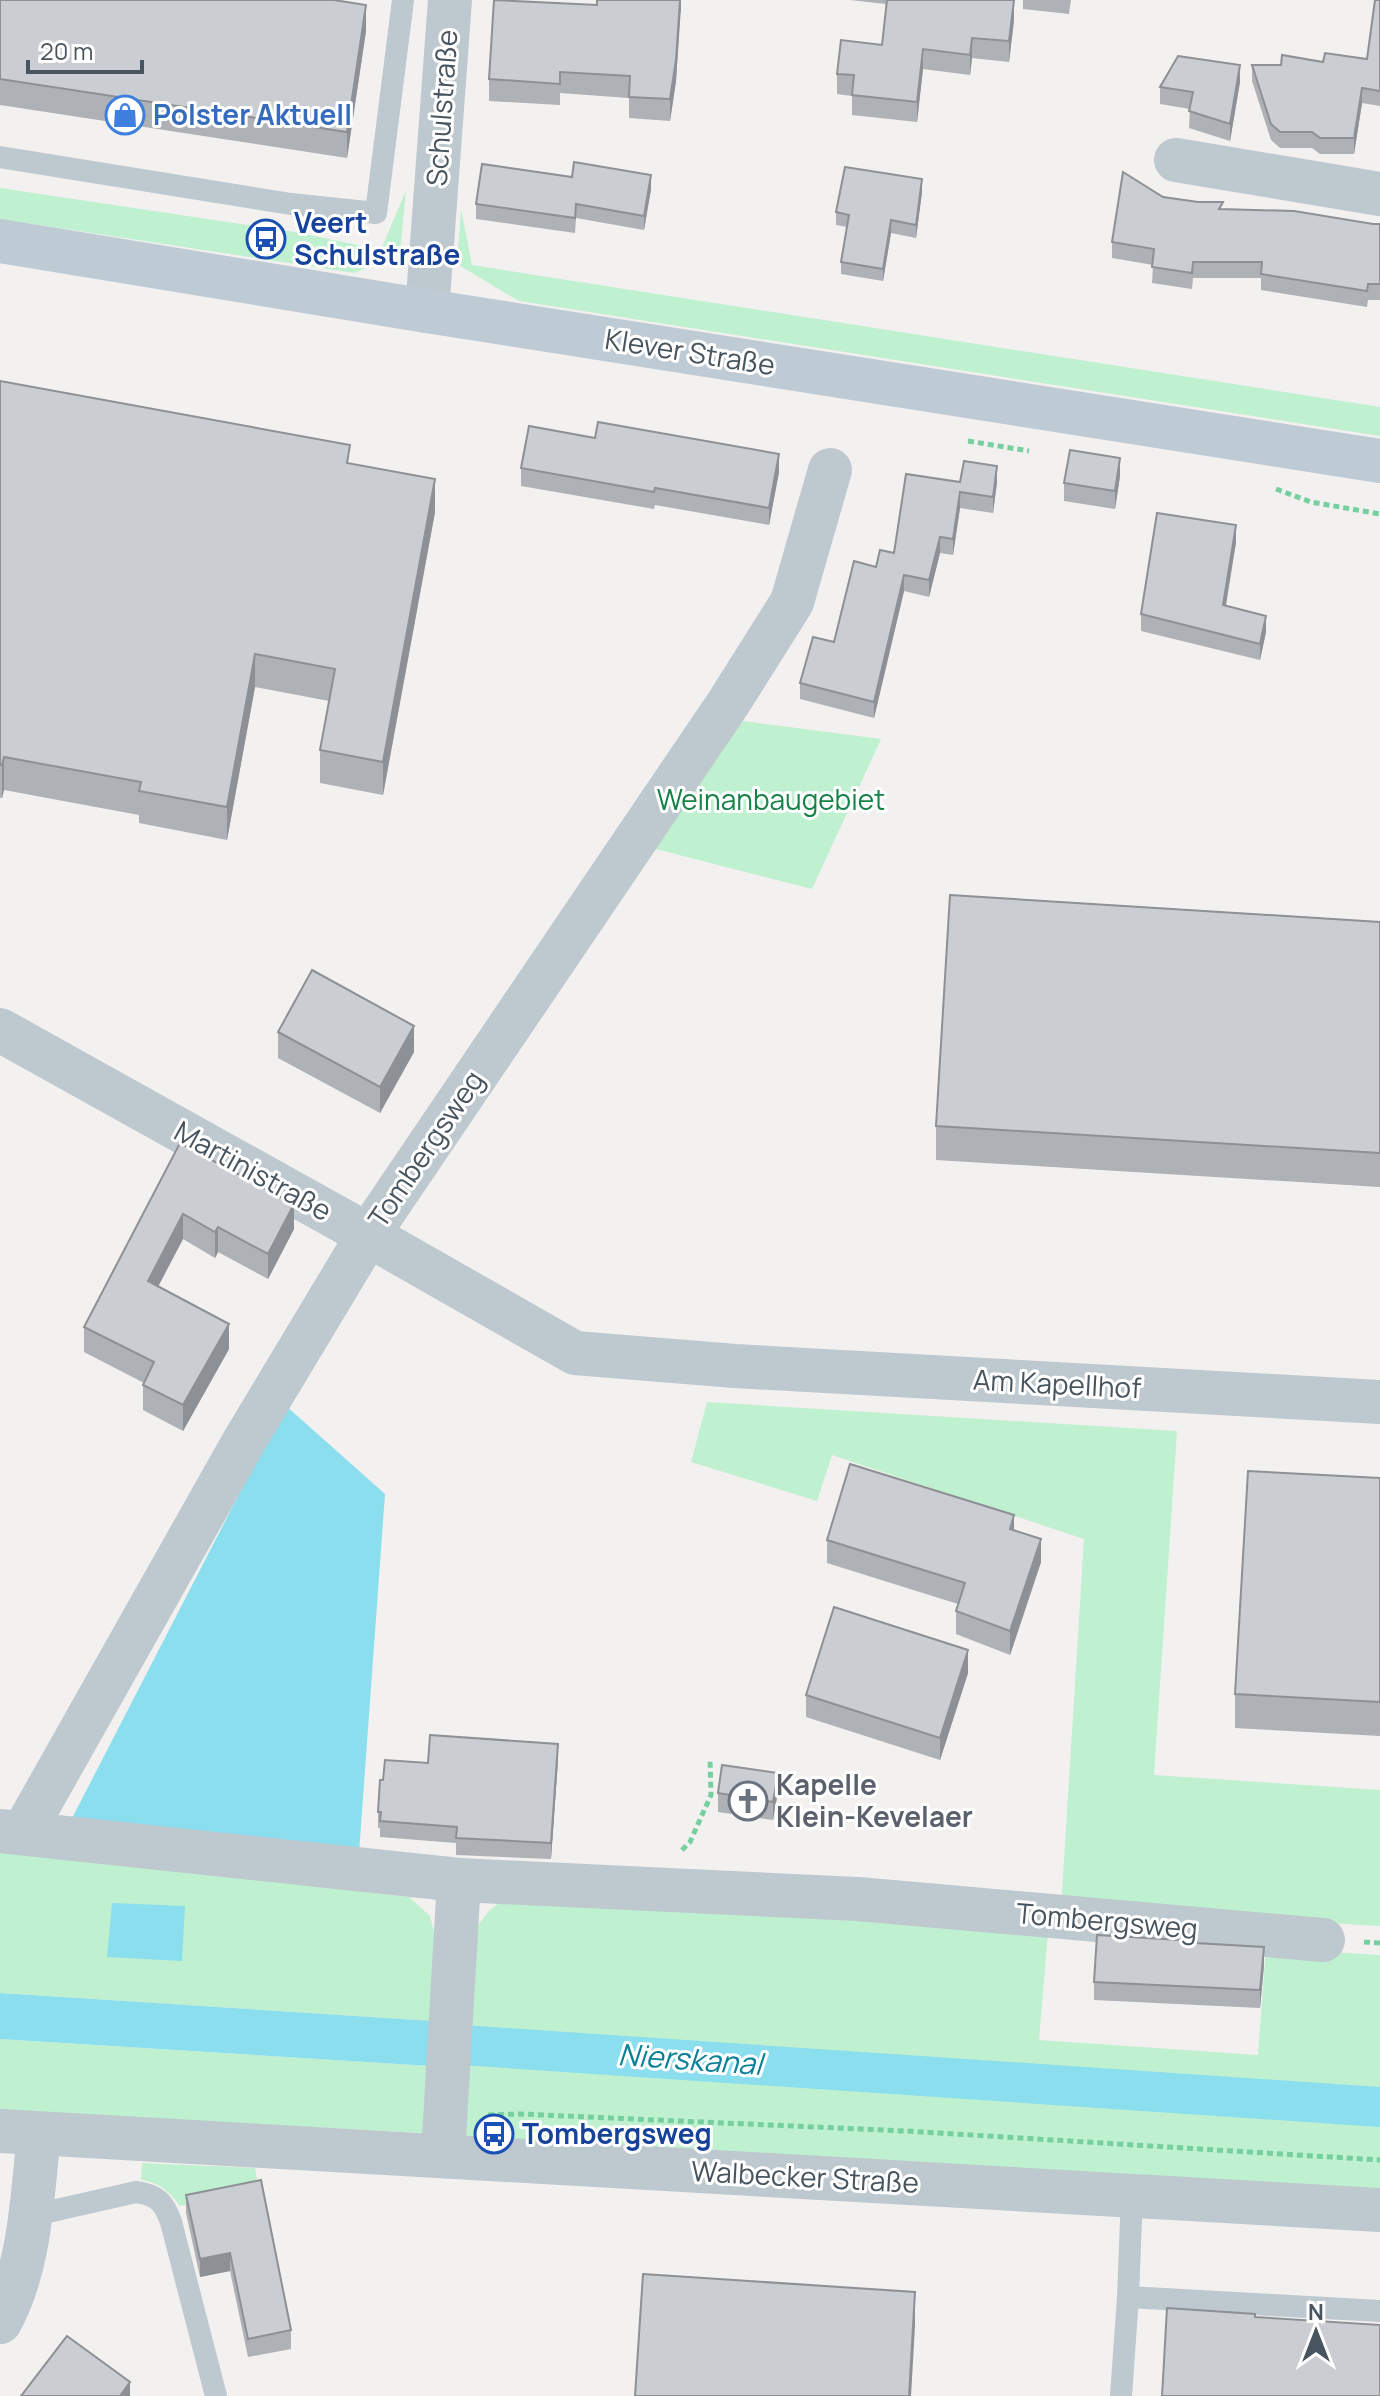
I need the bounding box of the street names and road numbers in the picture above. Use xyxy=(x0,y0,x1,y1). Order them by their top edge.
street label: Schulstraße xyxy=(417,28,465,187)
street label: Klever Straße xyxy=(603,319,778,383)
street label: Tombergsweg xyxy=(359,1062,492,1234)
street label: Martinistraße xyxy=(168,1111,339,1229)
street label: Am Kapellhof xyxy=(972,1360,1142,1406)
street label: Tombergsweg xyxy=(1015,1893,1199,1947)
street label: Walbecker Straße xyxy=(690,2151,920,2201)

